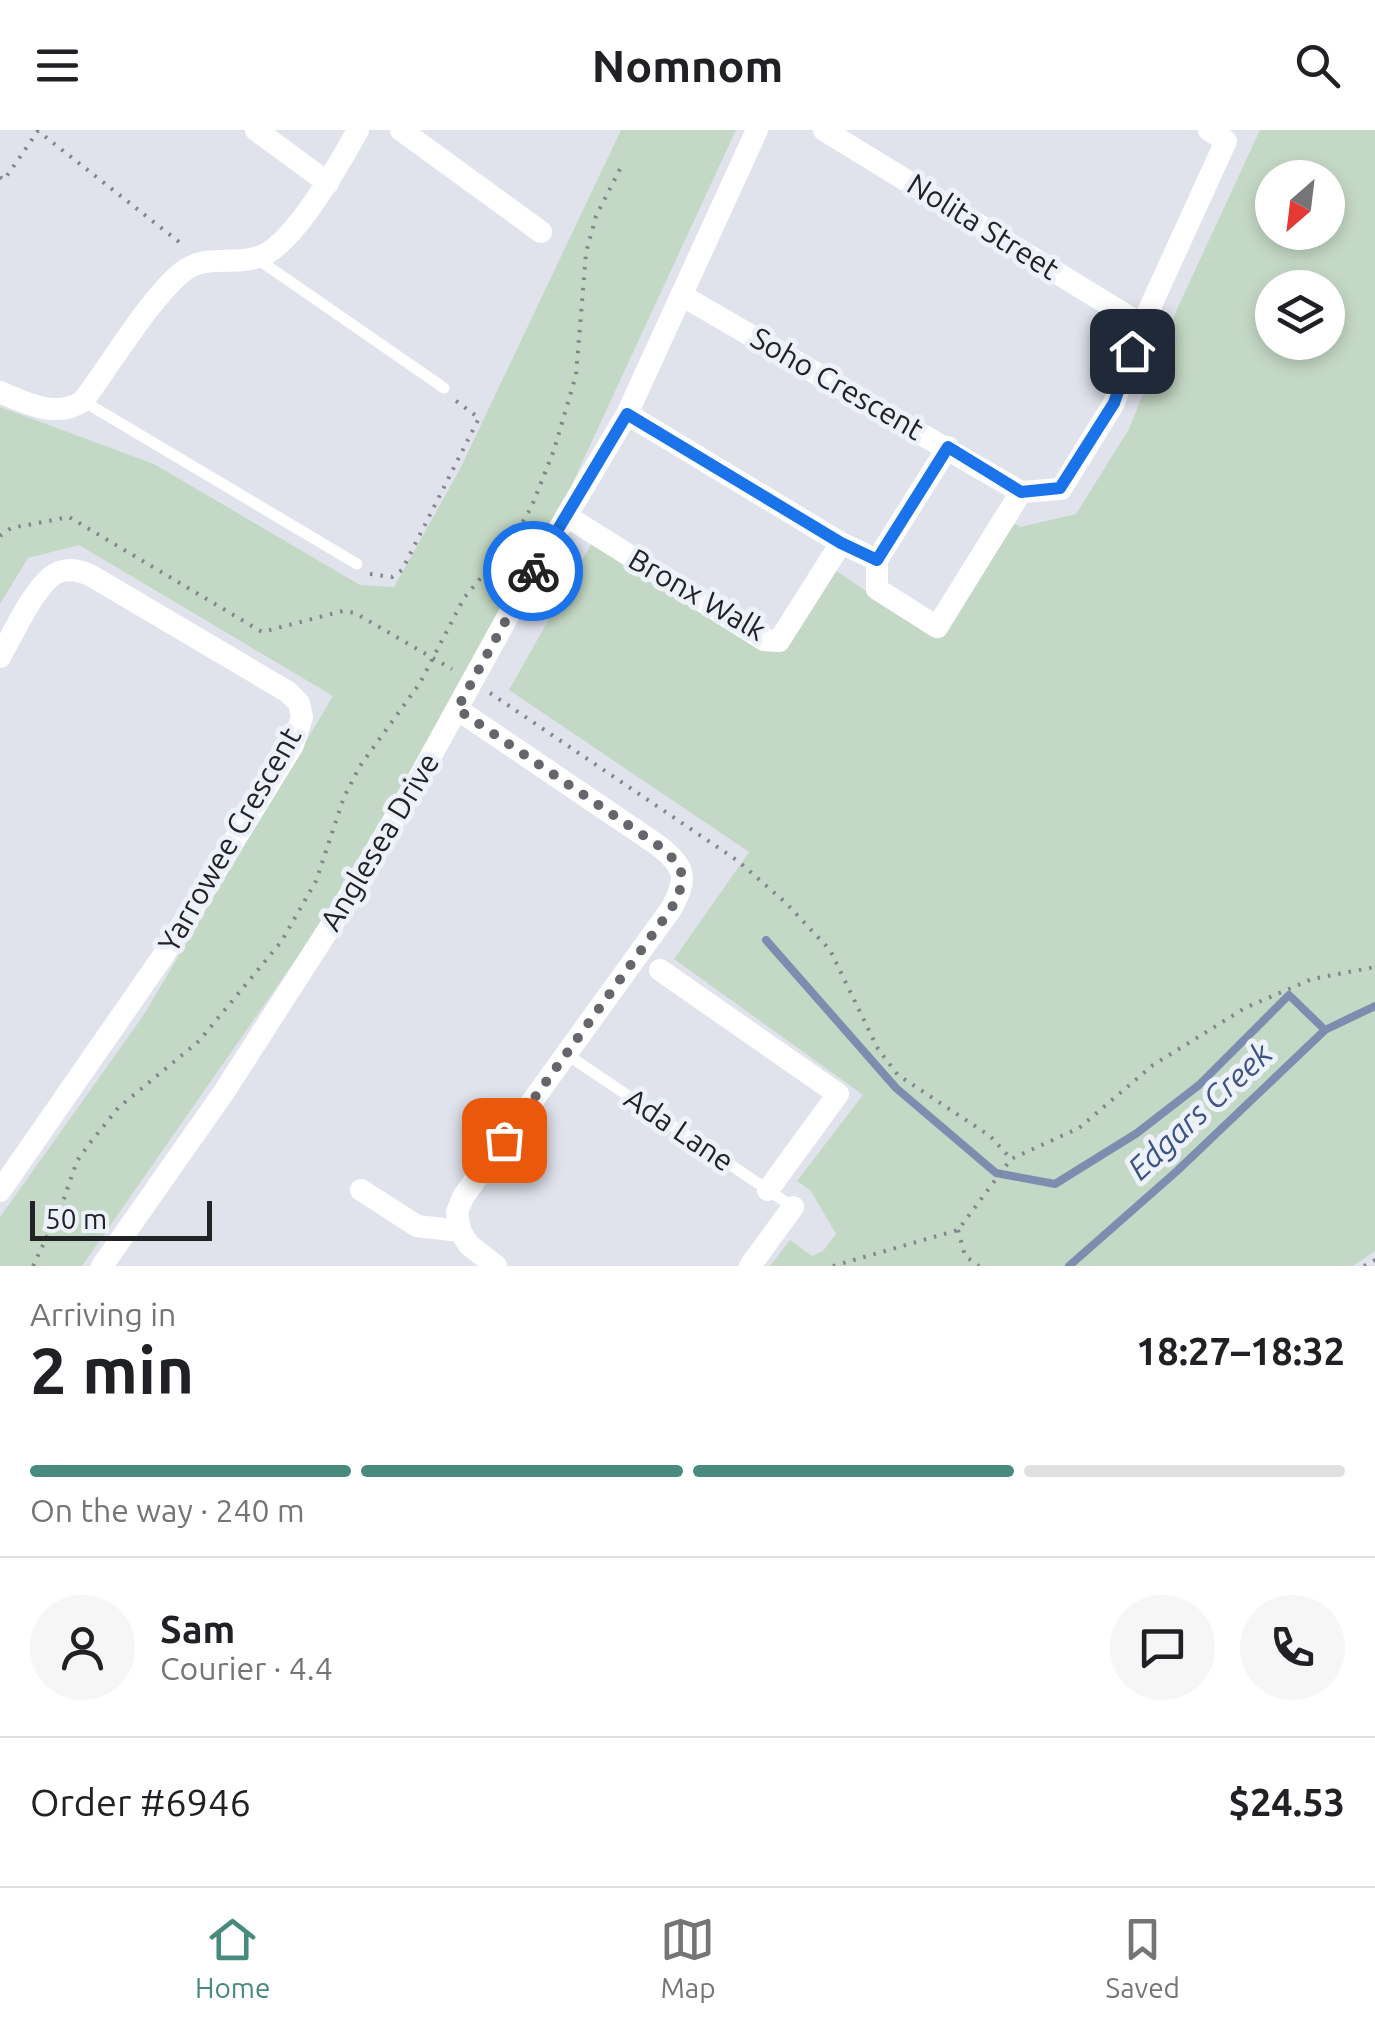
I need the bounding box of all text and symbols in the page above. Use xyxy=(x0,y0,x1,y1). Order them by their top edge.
icon: menu xyxy=(30,38,85,93)
icon: search xyxy=(1290,38,1345,93)
text: Nomnom xyxy=(592,40,783,91)
north arrow xyxy=(1255,160,1345,250)
map controls xyxy=(1255,160,1345,360)
street label: Nolita Street xyxy=(902,166,1066,286)
button: layers xyxy=(1255,270,1345,360)
pin xyxy=(1090,309,1175,394)
street label: Soho Crescent xyxy=(745,320,930,446)
icon: home xyxy=(1105,324,1160,379)
courier xyxy=(483,521,583,621)
street label: Bronx Walk xyxy=(623,541,772,647)
icon: bike xyxy=(506,544,561,599)
street label: Yarrowee Crescent xyxy=(151,721,307,958)
street label: Anglesea Drive xyxy=(313,747,446,936)
water label: Edgars Creek xyxy=(1120,1034,1279,1186)
street label: Ada Lane xyxy=(619,1080,740,1178)
pin xyxy=(462,1098,547,1183)
icon: bag xyxy=(477,1113,532,1168)
scale bar xyxy=(30,1196,212,1240)
text: 50 m xyxy=(45,1203,107,1234)
text: Arriving in xyxy=(30,1296,176,1332)
text: 18:27–18:32 xyxy=(1136,1330,1345,1372)
text: 2 min xyxy=(30,1333,194,1406)
text: On the way · 240 m xyxy=(30,1492,305,1528)
button: person xyxy=(30,1595,135,1700)
button: chat xyxy=(1110,1595,1215,1700)
button: phone xyxy=(1240,1595,1345,1700)
text: Sam xyxy=(160,1608,235,1650)
text: Courier · 4.4 xyxy=(160,1650,333,1686)
text: Order #6946 xyxy=(30,1781,251,1823)
text: $24.53 xyxy=(1228,1781,1345,1823)
tab: Home xyxy=(195,1912,271,2003)
tab: Map xyxy=(660,1912,716,2003)
tab: Saved xyxy=(1105,1912,1180,2003)

